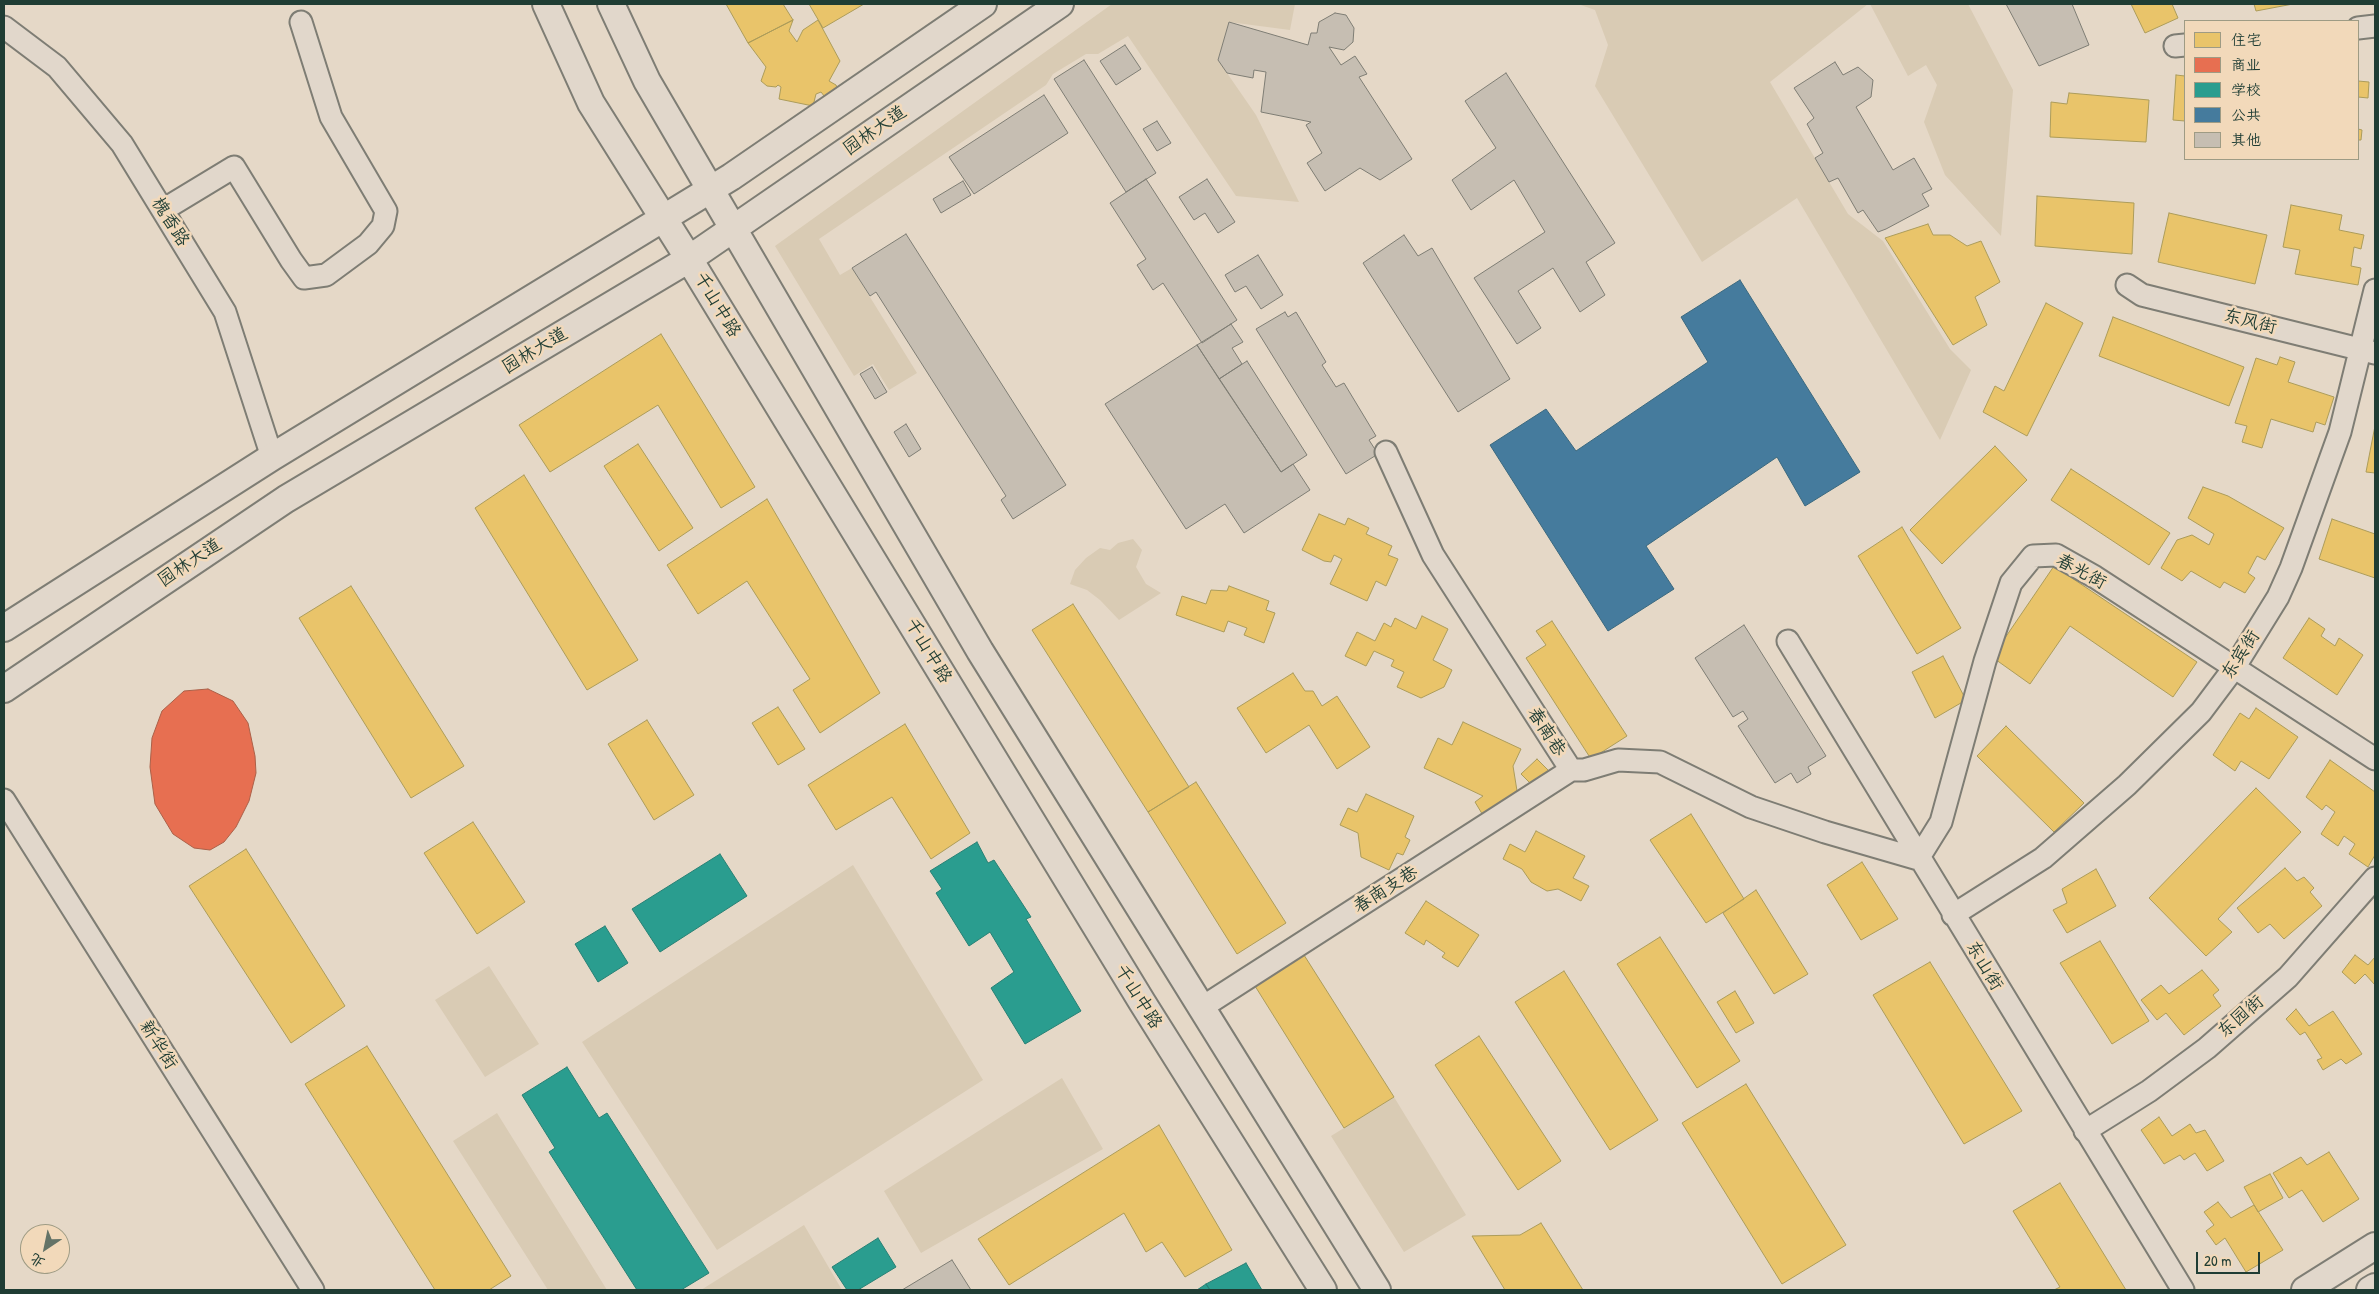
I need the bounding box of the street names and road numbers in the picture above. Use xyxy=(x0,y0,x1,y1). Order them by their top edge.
street label: 园林大道 xyxy=(839,102,911,160)
street label: 槐香路 xyxy=(147,193,193,251)
street label: 千山中路 xyxy=(689,269,745,341)
street label: 东风街 xyxy=(2221,305,2279,339)
street label: 园林大道 xyxy=(499,323,571,379)
street label: 园林大道 xyxy=(154,534,226,592)
street label: 春光街 xyxy=(2052,550,2110,594)
street label: 千山中路 xyxy=(900,615,956,687)
street label: 东宾街 xyxy=(2217,626,2265,684)
street label: 春南巷 xyxy=(1522,703,1570,761)
street label: 春南支巷 xyxy=(1350,862,1422,918)
street label: 东山街 xyxy=(1961,937,2007,995)
street label: 千山中路 xyxy=(1110,961,1166,1033)
street label: 东园街 xyxy=(2214,991,2268,1043)
street label: 新华街 xyxy=(135,1016,181,1074)

